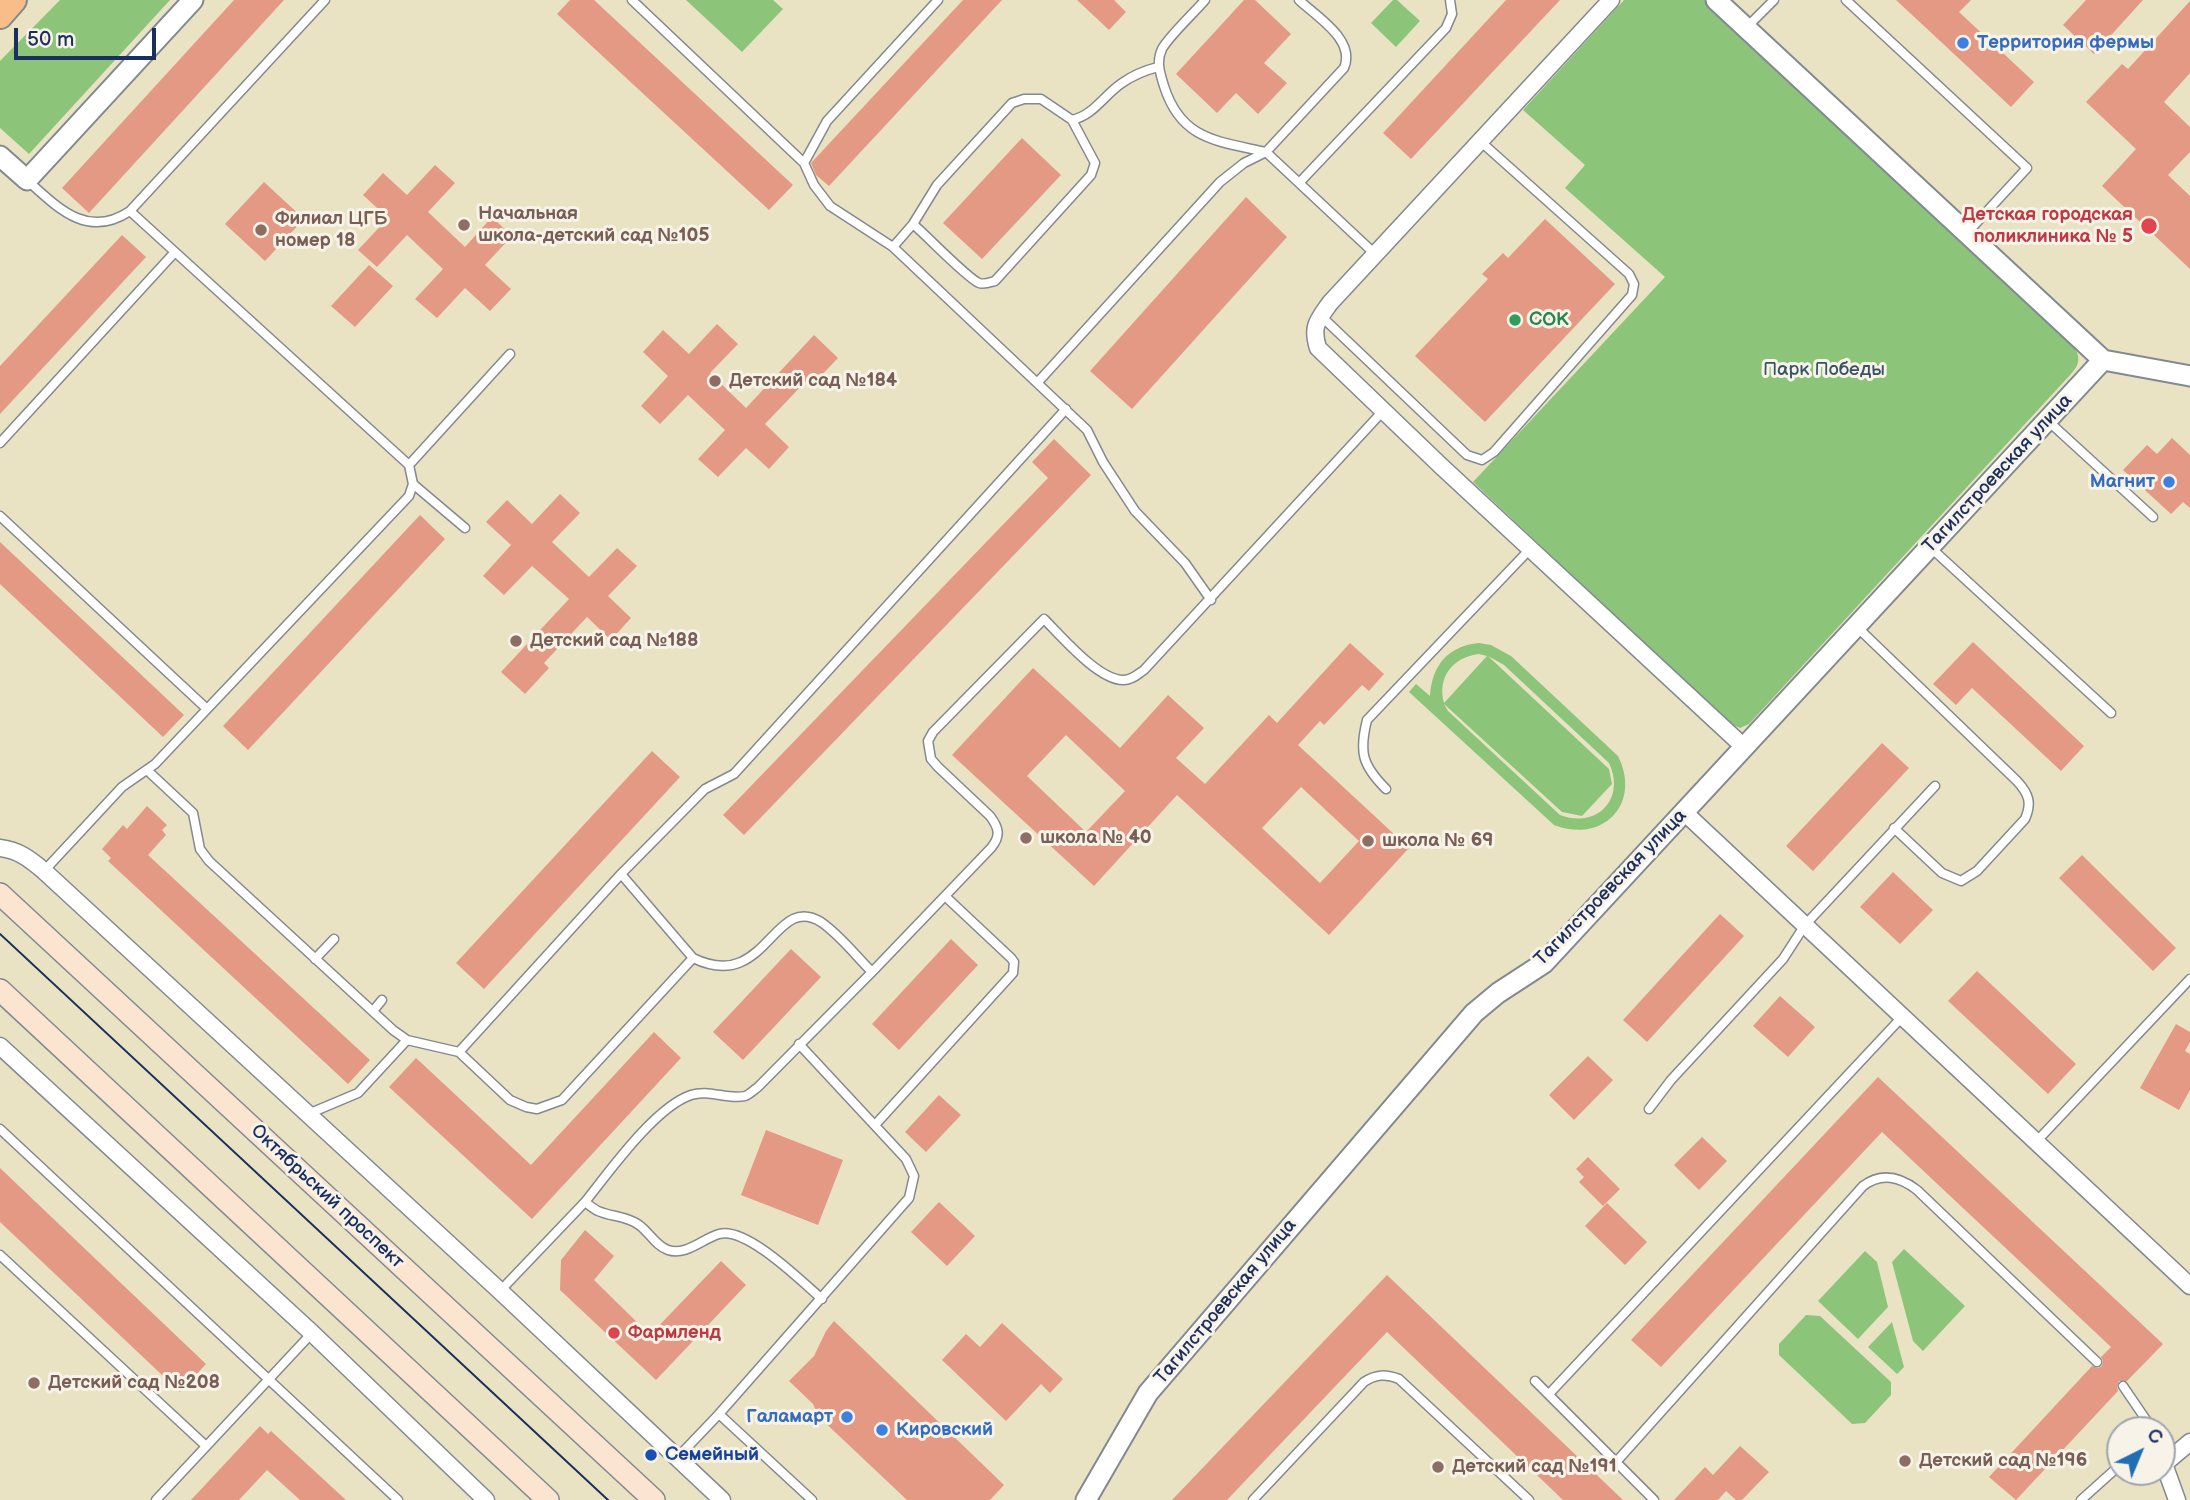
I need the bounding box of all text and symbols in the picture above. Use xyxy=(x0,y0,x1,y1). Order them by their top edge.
scale bar xyxy=(18,14,159,58)
text: 50 m xyxy=(27,27,74,52)
place label: Территория фермы xyxy=(1977,32,2154,54)
marker: Территория фермы xyxy=(1955,35,1971,51)
place label: Начальная школа-детский сад №105 xyxy=(478,203,709,247)
place label: Детская городская поликлиника № 5 xyxy=(1962,204,2133,248)
place label: Филиал ЦГБ номер 18 xyxy=(275,208,387,252)
marker: Детская городская поликлиника № 5 xyxy=(2139,216,2159,236)
marker: Начальная школа-детский сад №105 xyxy=(456,217,472,233)
marker: Филиал ЦГБ номер 18 xyxy=(253,222,269,238)
place label: СОК xyxy=(1529,309,1569,331)
marker: СОК xyxy=(1507,312,1523,328)
park label: Парк Победы xyxy=(1763,359,1885,381)
place label: Детский сад №184 xyxy=(729,370,897,392)
marker: Детский сад №184 xyxy=(707,373,723,389)
street label: Тагилстроевская улица xyxy=(1918,390,2078,558)
place label: Магнит xyxy=(2090,471,2155,493)
marker: Магнит xyxy=(2161,474,2177,490)
place label: Детский сад №188 xyxy=(530,630,698,652)
marker: Детский сад №188 xyxy=(508,633,524,649)
street label: Тагилстроевская улица xyxy=(1530,805,1692,971)
place label: школа № 40 xyxy=(1040,827,1152,849)
marker: школа № 40 xyxy=(1018,830,1034,846)
place label: школа № 69 xyxy=(1382,830,1493,852)
marker: школа № 69 xyxy=(1360,833,1376,849)
street label: Октябрьский проспект xyxy=(246,1120,408,1274)
street label: Тагилстроевская улица xyxy=(1150,1215,1302,1389)
place label: Фармленд xyxy=(628,1322,721,1344)
marker: Фармленд xyxy=(606,1325,622,1341)
place label: Детский сад №208 xyxy=(48,1372,220,1394)
marker: Детский сад №208 xyxy=(26,1375,42,1391)
place label: Галамарт xyxy=(746,1406,833,1428)
marker: Галамарт xyxy=(839,1409,855,1425)
north arrow xyxy=(2106,1416,2176,1486)
place label: Кировский xyxy=(896,1419,993,1441)
marker: Кировский xyxy=(874,1422,890,1438)
text: С xyxy=(2142,1424,2167,1450)
place label: Семейный xyxy=(665,1444,759,1466)
marker: Семейный xyxy=(643,1447,659,1463)
place label: Детский сад №196 xyxy=(1919,1450,2087,1472)
marker: Детский сад №196 xyxy=(1897,1453,1913,1469)
place label: Детский сад №191 xyxy=(1452,1456,1617,1478)
marker: Детский сад №191 xyxy=(1430,1459,1446,1475)

